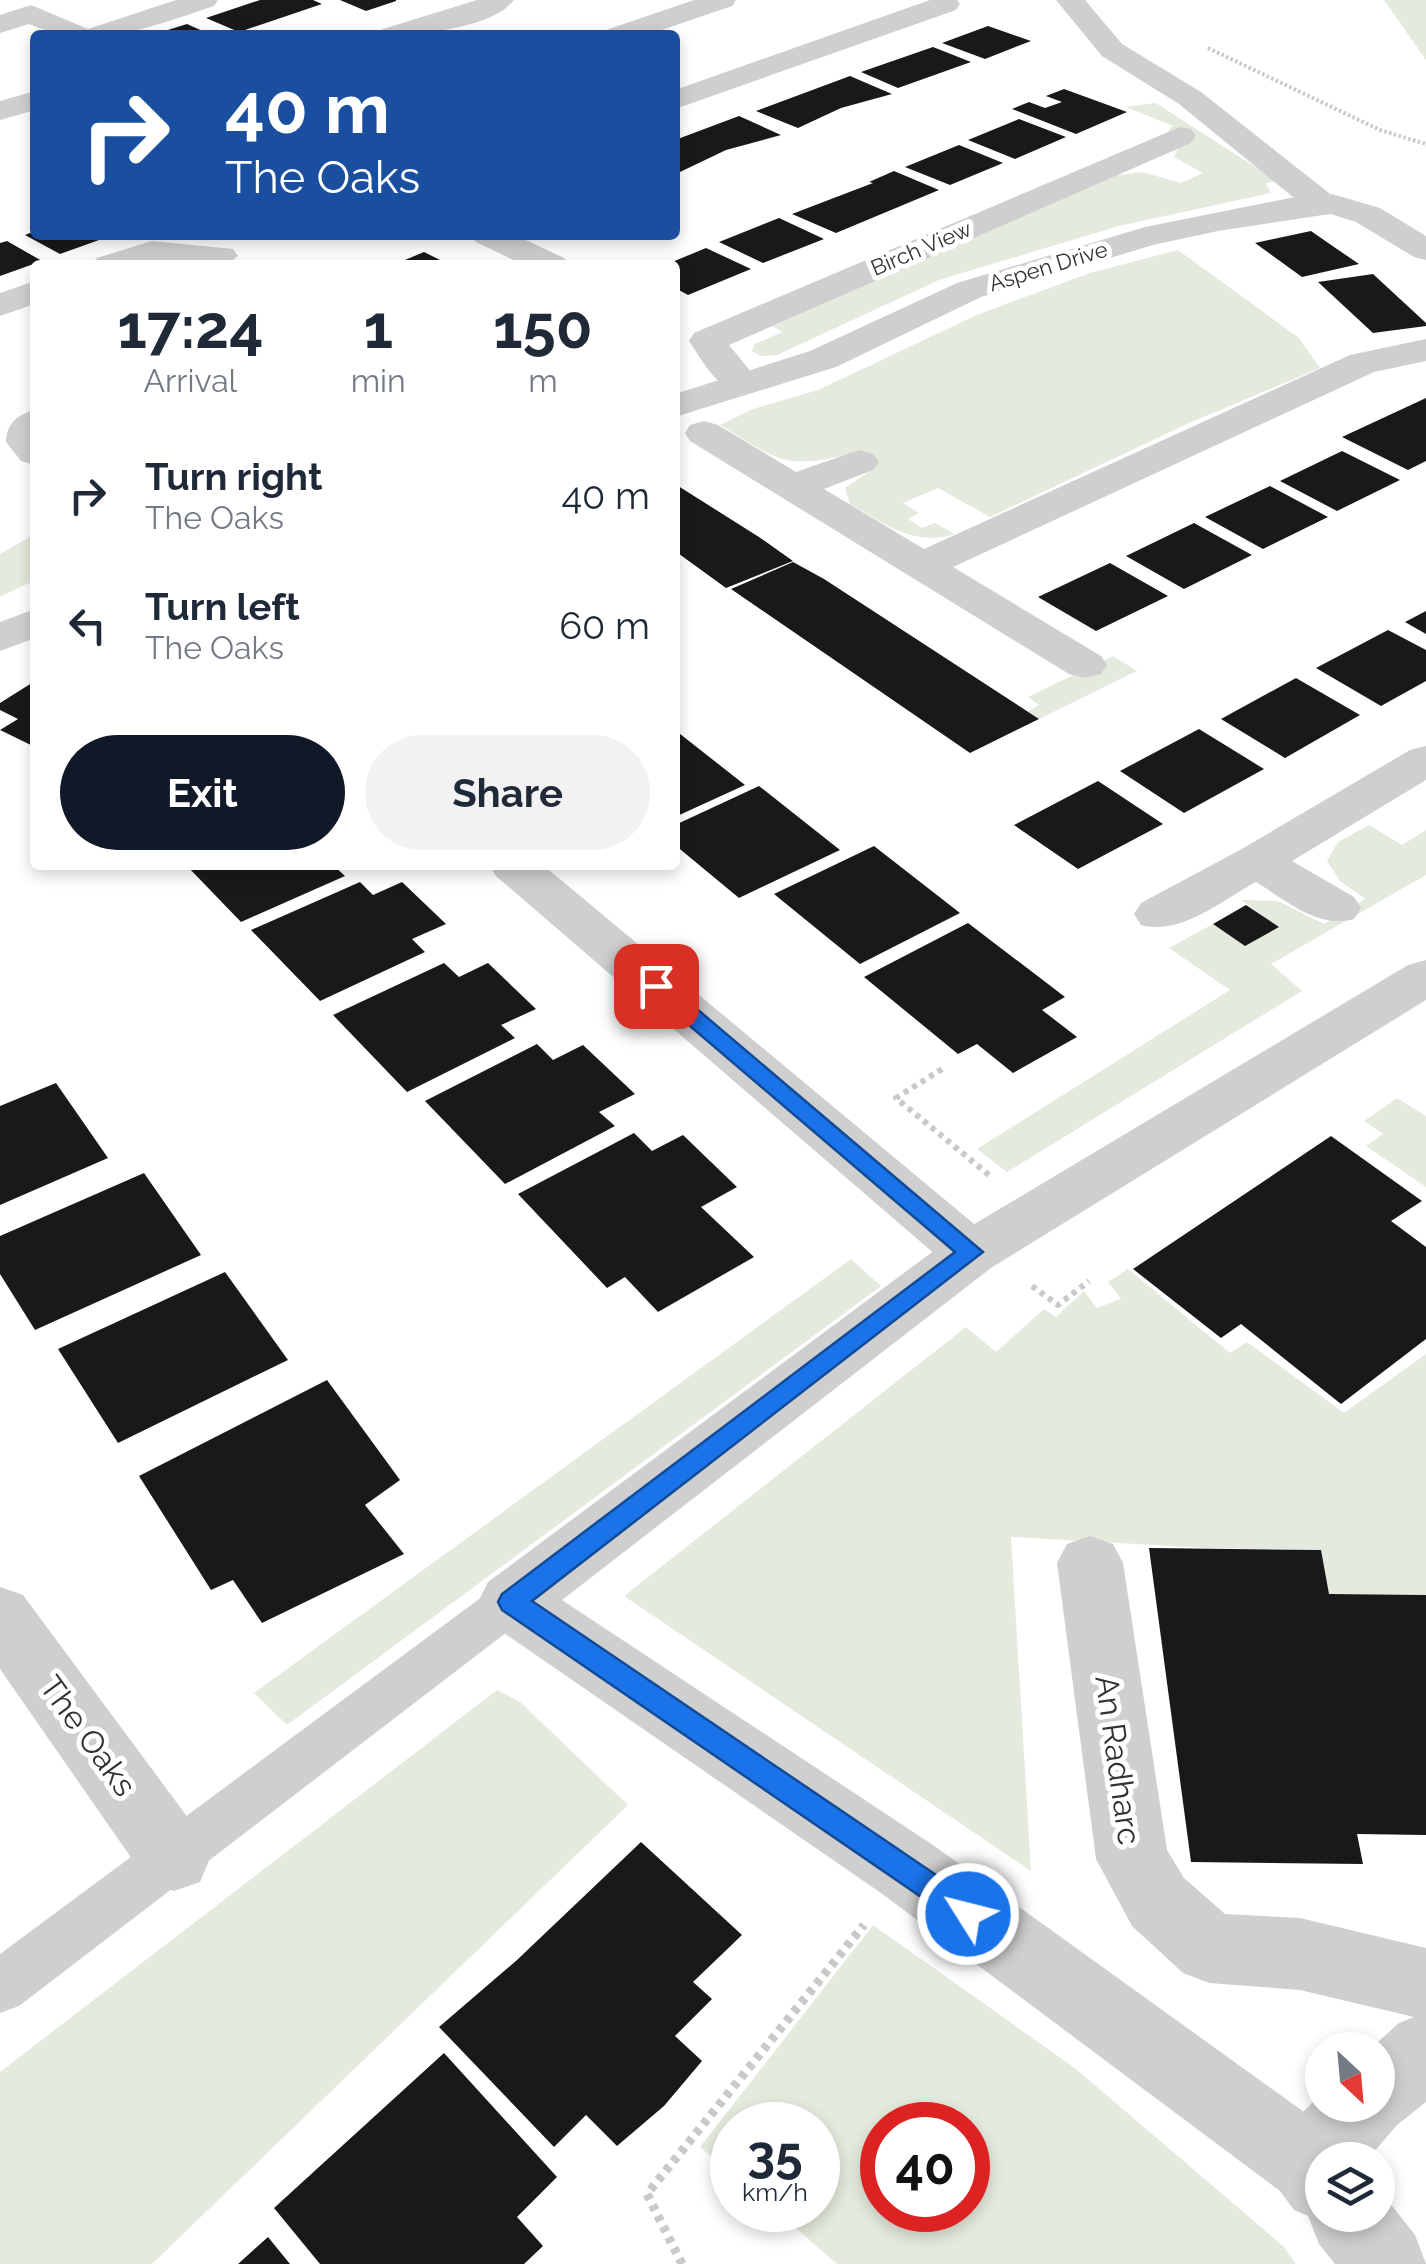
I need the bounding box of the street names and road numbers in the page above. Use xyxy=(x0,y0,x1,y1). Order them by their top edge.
street label: Birch View xyxy=(867,215,975,281)
street label: Aspen Drive xyxy=(985,236,1111,296)
street label: The Oaks xyxy=(33,1669,144,1803)
street label: An Radharc xyxy=(1088,1673,1149,1847)

